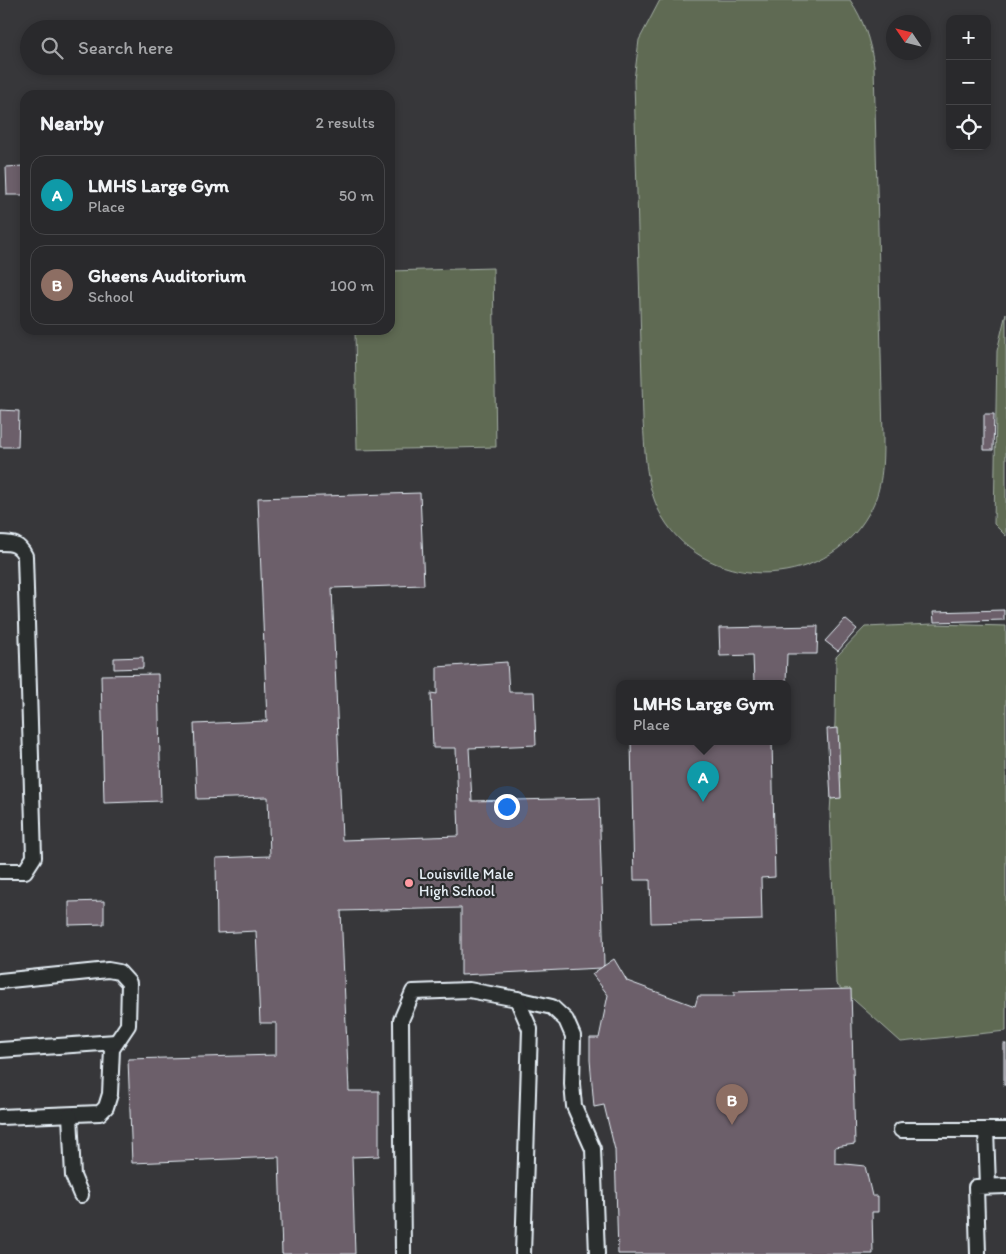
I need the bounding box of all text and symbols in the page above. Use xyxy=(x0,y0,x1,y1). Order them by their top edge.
north arrow xyxy=(886,15,931,60)
map controls xyxy=(946,15,991,150)
button: + xyxy=(946,15,991,60)
search box xyxy=(20,20,395,75)
icon: search xyxy=(38,34,66,62)
text: Search here xyxy=(78,36,173,59)
button: − xyxy=(946,60,991,105)
button: locate xyxy=(946,105,991,150)
text: Nearby xyxy=(40,110,104,135)
text: 2 results xyxy=(315,113,375,132)
text: LMHS Large Gym xyxy=(88,174,229,197)
text: A xyxy=(52,186,62,205)
text: 50 m xyxy=(339,186,374,205)
text: Place xyxy=(88,197,125,216)
text: Gheens Auditorium xyxy=(88,264,246,287)
text: B xyxy=(52,276,62,295)
text: 100 m xyxy=(330,276,374,295)
text: School xyxy=(88,287,134,306)
popup xyxy=(616,680,791,745)
text: LMHS Large Gym xyxy=(633,692,774,715)
text: Place xyxy=(633,715,670,734)
pin: A xyxy=(687,761,719,802)
your location xyxy=(494,794,520,820)
place label: Louisville Male High School xyxy=(419,865,514,900)
marker: Louisville Male High School xyxy=(403,877,415,889)
pin: B xyxy=(716,1084,748,1125)

